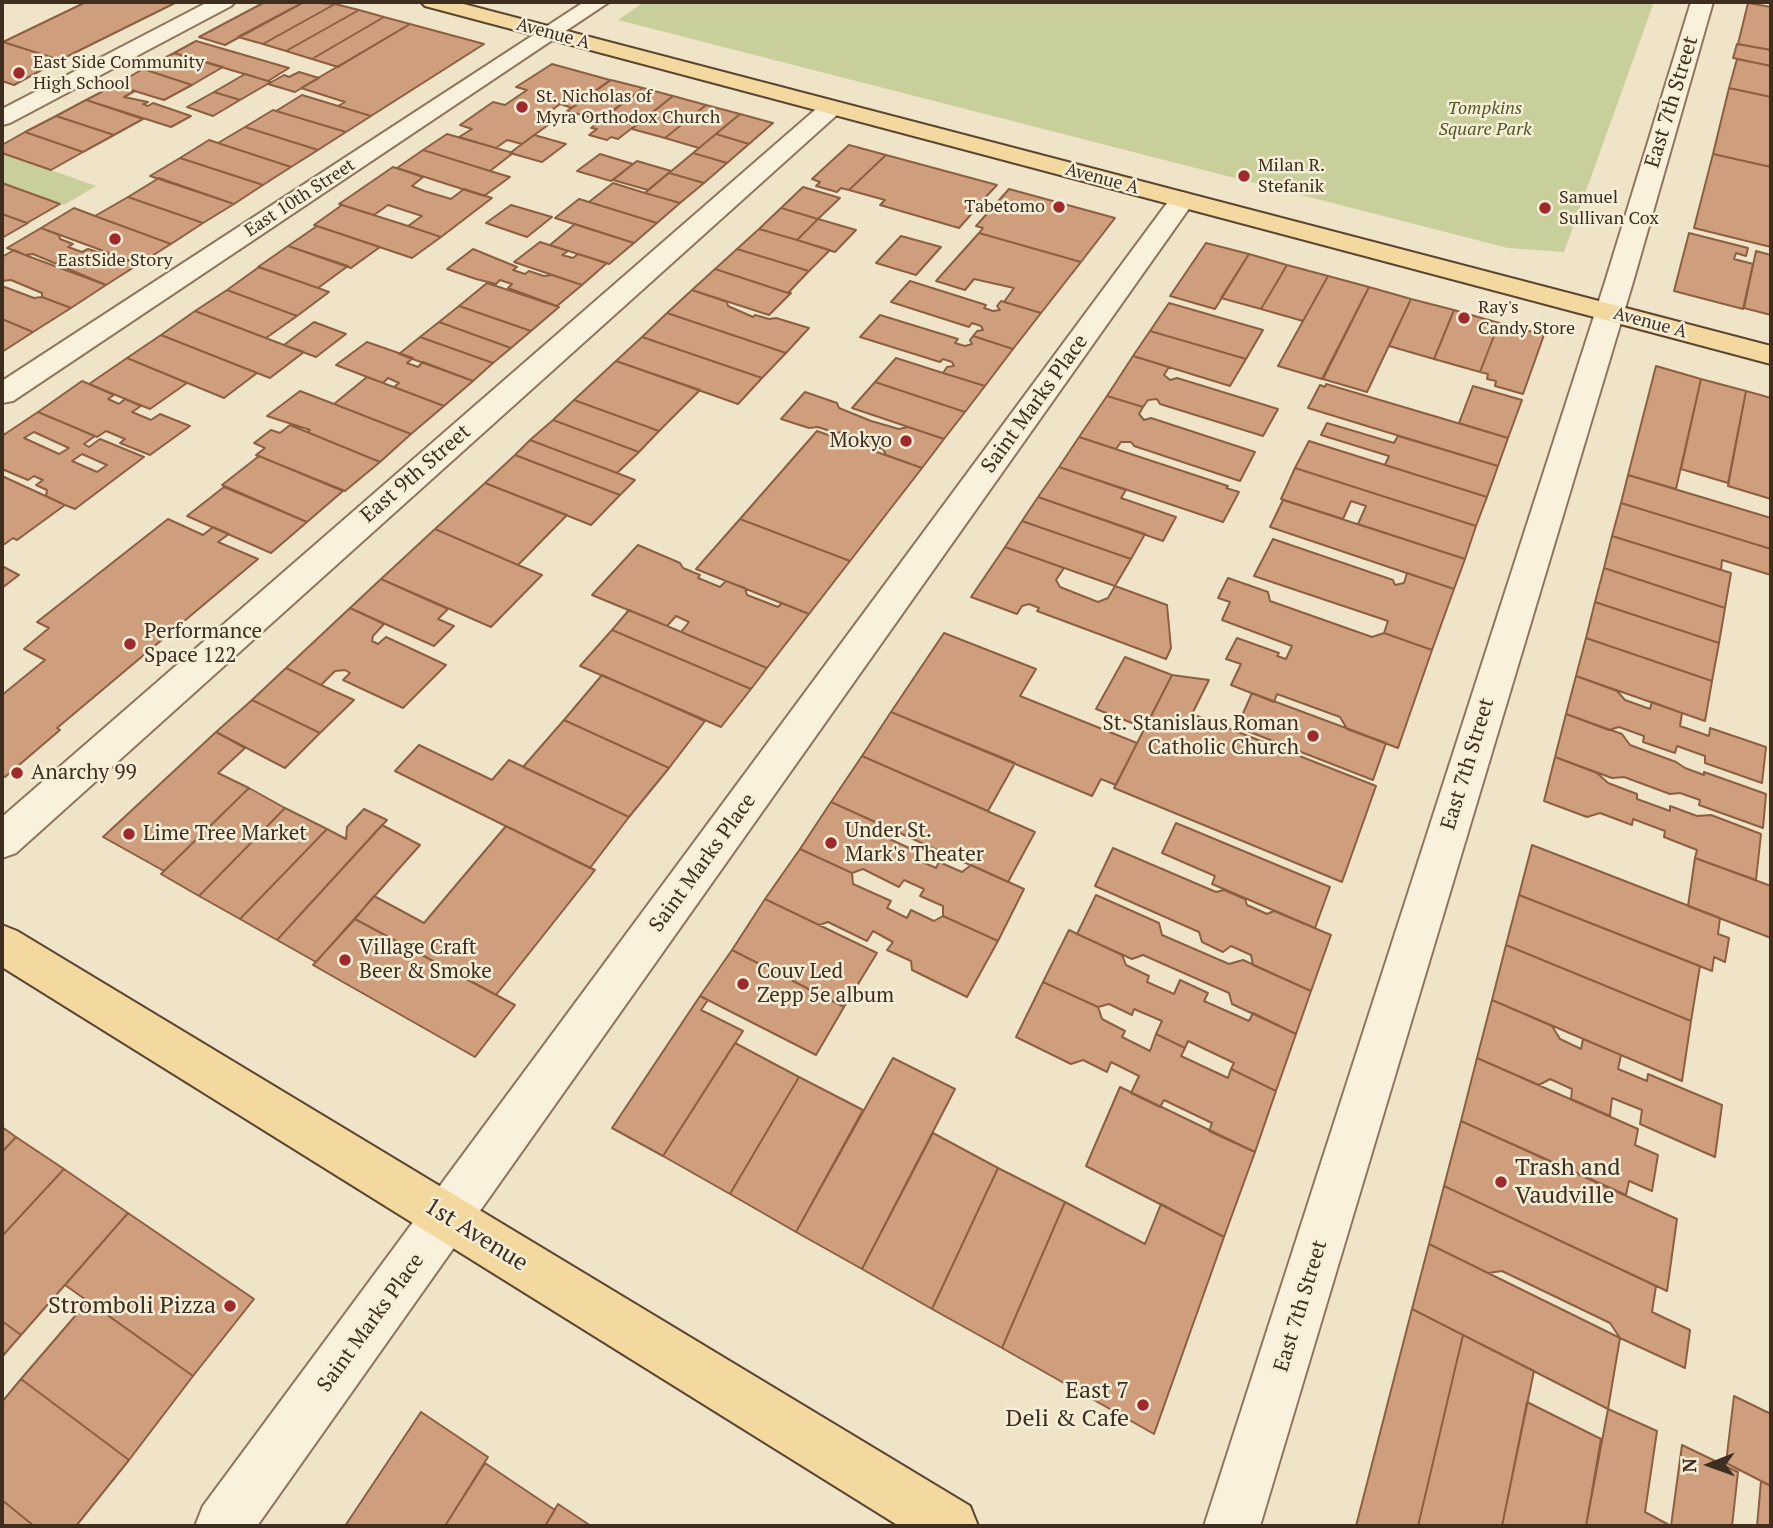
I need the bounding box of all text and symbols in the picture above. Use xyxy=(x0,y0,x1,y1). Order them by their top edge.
street label: Avenue A xyxy=(514,14,592,54)
street label: East 7th Street xyxy=(1640,33,1704,171)
place label: East Side Community High School xyxy=(33,52,204,94)
marker: East Side Community High School xyxy=(11,65,27,81)
place label: St. Nicholas of Myra Orthodox Church xyxy=(536,86,720,128)
park label: Tompkins Square Park xyxy=(1438,98,1532,140)
marker: St. Nicholas of Myra Orthodox Church xyxy=(514,99,530,115)
street label: East 10th Street xyxy=(241,154,359,242)
place label: Milan R. Stefanik xyxy=(1258,155,1325,198)
street label: Avenue A xyxy=(1063,159,1141,199)
marker: Milan R. Stefanik xyxy=(1236,168,1252,184)
place label: Samuel Sullivan Cox xyxy=(1559,187,1659,230)
place label: Tabetomo xyxy=(964,196,1045,218)
marker: Tabetomo xyxy=(1051,199,1067,215)
marker: Samuel Sullivan Cox xyxy=(1537,200,1553,216)
marker: EastSide Story xyxy=(107,231,123,247)
place label: EastSide Story xyxy=(57,250,173,272)
place label: Ray's Candy Store xyxy=(1478,297,1575,340)
street label: Avenue A xyxy=(1611,303,1689,343)
marker: Ray's Candy Store xyxy=(1456,310,1472,326)
street label: Saint Marks Place xyxy=(976,330,1094,478)
street label: East 9th Street xyxy=(356,419,476,529)
place label: Mokyo xyxy=(830,428,892,454)
marker: Mokyo xyxy=(898,433,914,449)
place label: Performance Space 122 xyxy=(144,619,262,669)
marker: Performance Space 122 xyxy=(122,636,138,652)
street label: East 7th Street xyxy=(1436,695,1500,833)
place label: St. Stanislaus Roman Catholic Church xyxy=(1102,711,1299,761)
marker: St. Stanislaus Roman Catholic Church xyxy=(1305,728,1321,744)
place label: Anarchy 99 xyxy=(31,760,137,786)
marker: Anarchy 99 xyxy=(9,765,25,781)
street label: Saint Marks Place xyxy=(644,789,762,937)
place label: Under St. Mark's Theater xyxy=(845,818,984,868)
place label: Lime Tree Market xyxy=(143,821,307,847)
marker: Lime Tree Market xyxy=(121,826,137,842)
marker: Under St. Mark's Theater xyxy=(823,835,839,851)
place label: Village Craft Beer & Smoke xyxy=(359,935,492,985)
marker: Village Craft Beer & Smoke xyxy=(337,952,353,968)
place label: Couv Led Zepp 5e album xyxy=(757,959,894,1009)
marker: Couv Led Zepp 5e album xyxy=(735,976,751,992)
place label: Trash and Vaudville xyxy=(1515,1154,1620,1210)
marker: Trash and Vaudville xyxy=(1493,1174,1509,1190)
street label: 1st Avenue xyxy=(419,1192,533,1278)
street label: East 7th Street xyxy=(1269,1237,1333,1375)
street label: Saint Marks Place xyxy=(312,1249,430,1397)
place label: Stromboli Pizza xyxy=(48,1292,216,1320)
marker: Stromboli Pizza xyxy=(222,1298,238,1314)
place label: East 7 Deli & Cafe xyxy=(1006,1377,1129,1433)
marker: East 7 Deli & Cafe xyxy=(1135,1397,1151,1413)
north arrow xyxy=(1675,1430,1745,1500)
text: N xyxy=(1676,1458,1701,1473)

